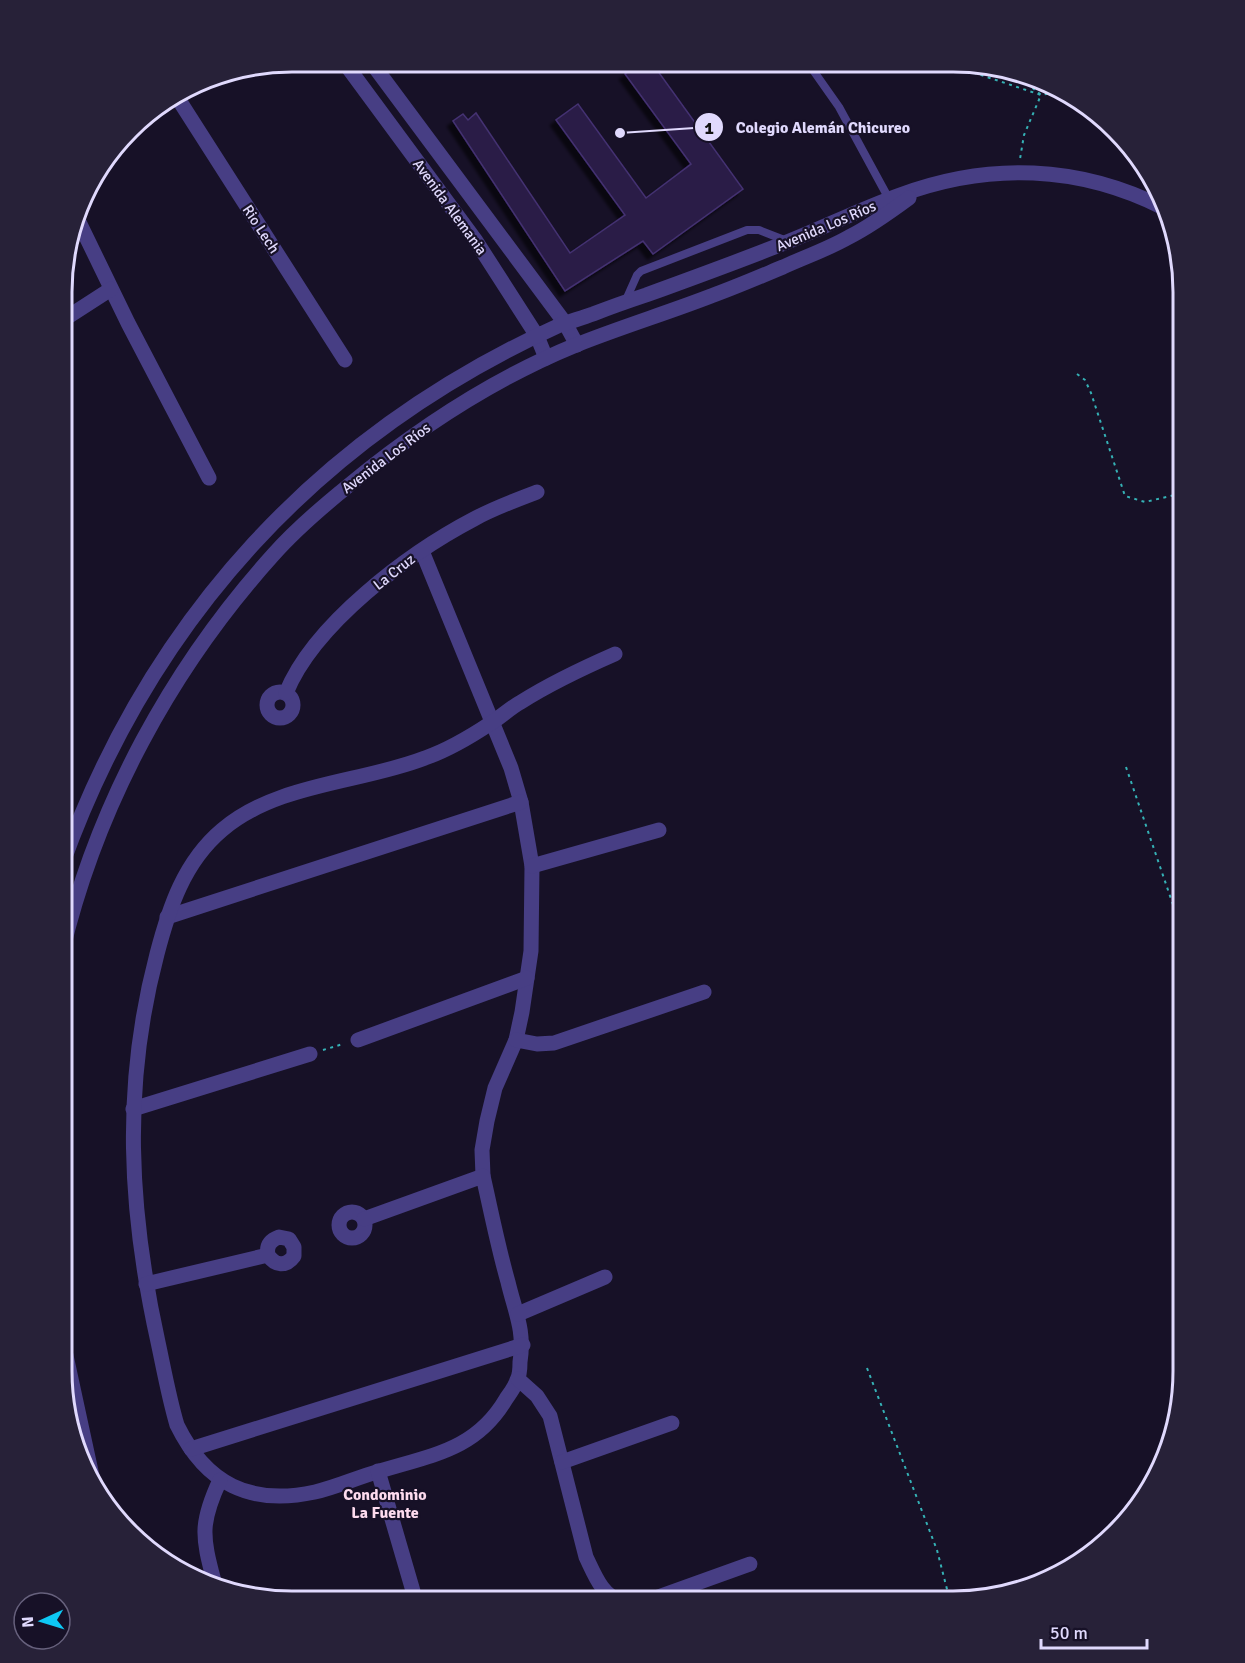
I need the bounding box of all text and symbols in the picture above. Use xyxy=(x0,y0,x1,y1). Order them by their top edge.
callout: Colegio Alemán Chicureo xyxy=(694,110,922,144)
text: 1 xyxy=(704,117,714,139)
text: Colegio Alemán Chicureo xyxy=(736,118,910,138)
street label: Avenida Alemania xyxy=(409,155,491,259)
street label: Avenida Los Ríos xyxy=(773,197,879,255)
street label: Rio Lech xyxy=(239,201,283,257)
street label: Avenida Los Ríos xyxy=(338,418,434,497)
street label: La Cruz xyxy=(370,550,419,594)
district label: Condominio La Fuente xyxy=(343,1485,427,1523)
north arrow xyxy=(12,1591,72,1651)
scale bar xyxy=(1041,1612,1148,1650)
text: N xyxy=(18,1616,38,1628)
text: 50 m xyxy=(1050,1622,1088,1644)

